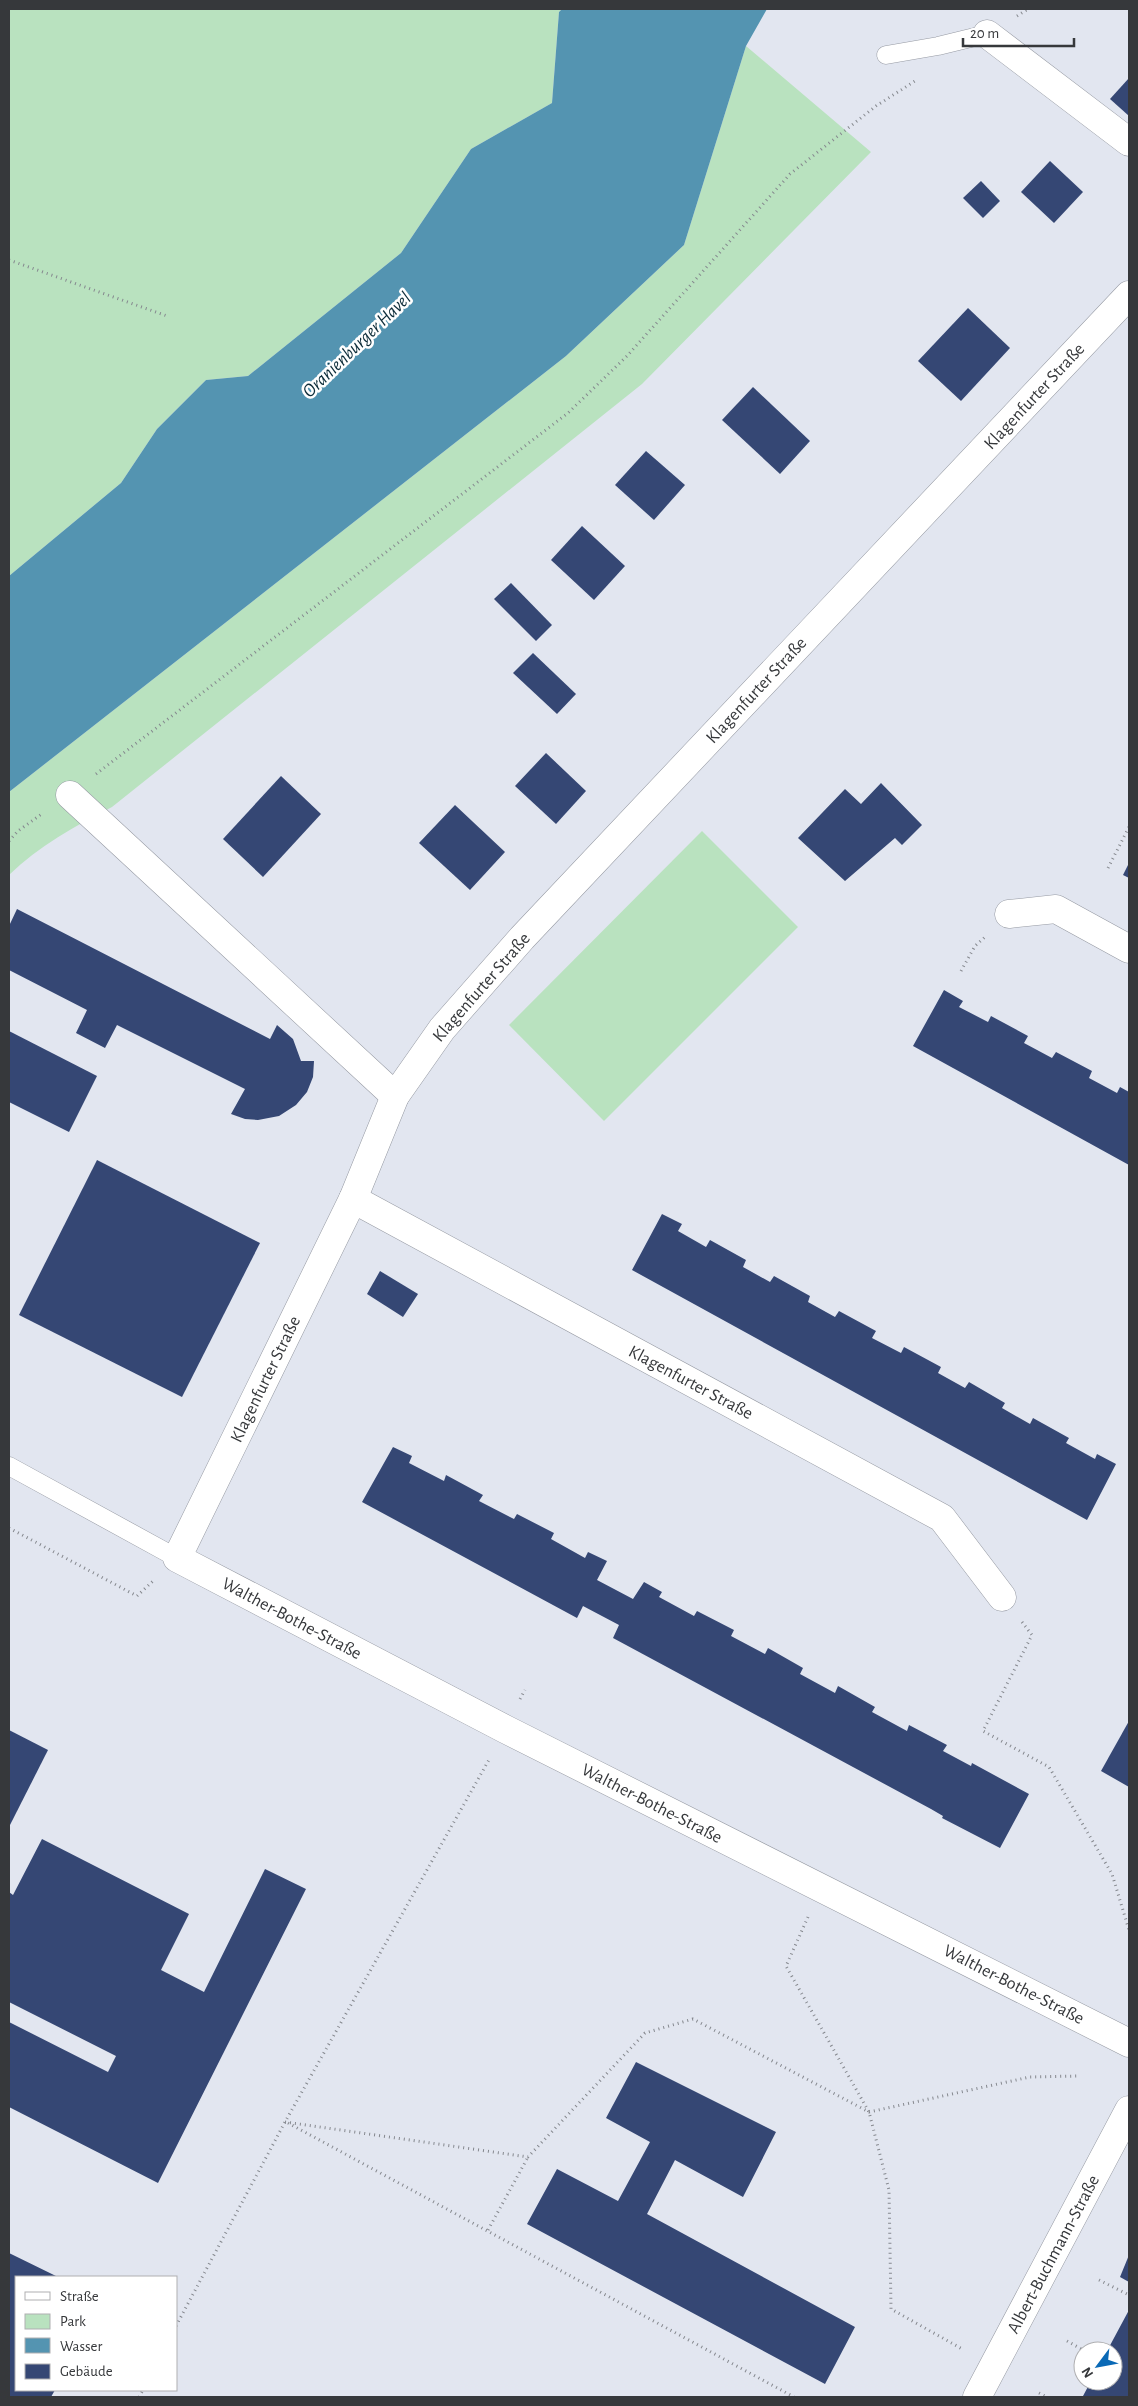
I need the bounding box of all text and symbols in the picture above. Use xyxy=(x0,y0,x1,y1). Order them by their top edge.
scale bar xyxy=(963,15,1074,47)
text: 20 m xyxy=(970,26,999,41)
water label: Oranienburger Havel xyxy=(299,289,415,401)
street label: Klagenfurter Straße xyxy=(981,340,1088,453)
street label: Klagenfurter Straße xyxy=(703,634,810,747)
street label: Klagenfurter Straße xyxy=(430,930,534,1046)
street label: Klagenfurter Straße xyxy=(228,1313,304,1445)
street label: Klagenfurter Straße xyxy=(625,1343,756,1423)
street label: Walther-Bothe-Straße xyxy=(219,1575,364,1663)
street label: Walther-Bothe-Straße xyxy=(578,1761,725,1847)
street label: Walther-Bothe-Straße xyxy=(940,1942,1087,2028)
street label: Albert-Buchmann-Straße xyxy=(1004,2172,1103,2337)
legend xyxy=(15,2276,178,2391)
text: Straße xyxy=(60,2289,99,2304)
text: Park xyxy=(60,2314,86,2329)
text: Wasser xyxy=(60,2339,103,2354)
north arrow xyxy=(1073,2341,1123,2391)
text: Gebäude xyxy=(60,2364,113,2379)
text: N xyxy=(1079,2365,1096,2380)

